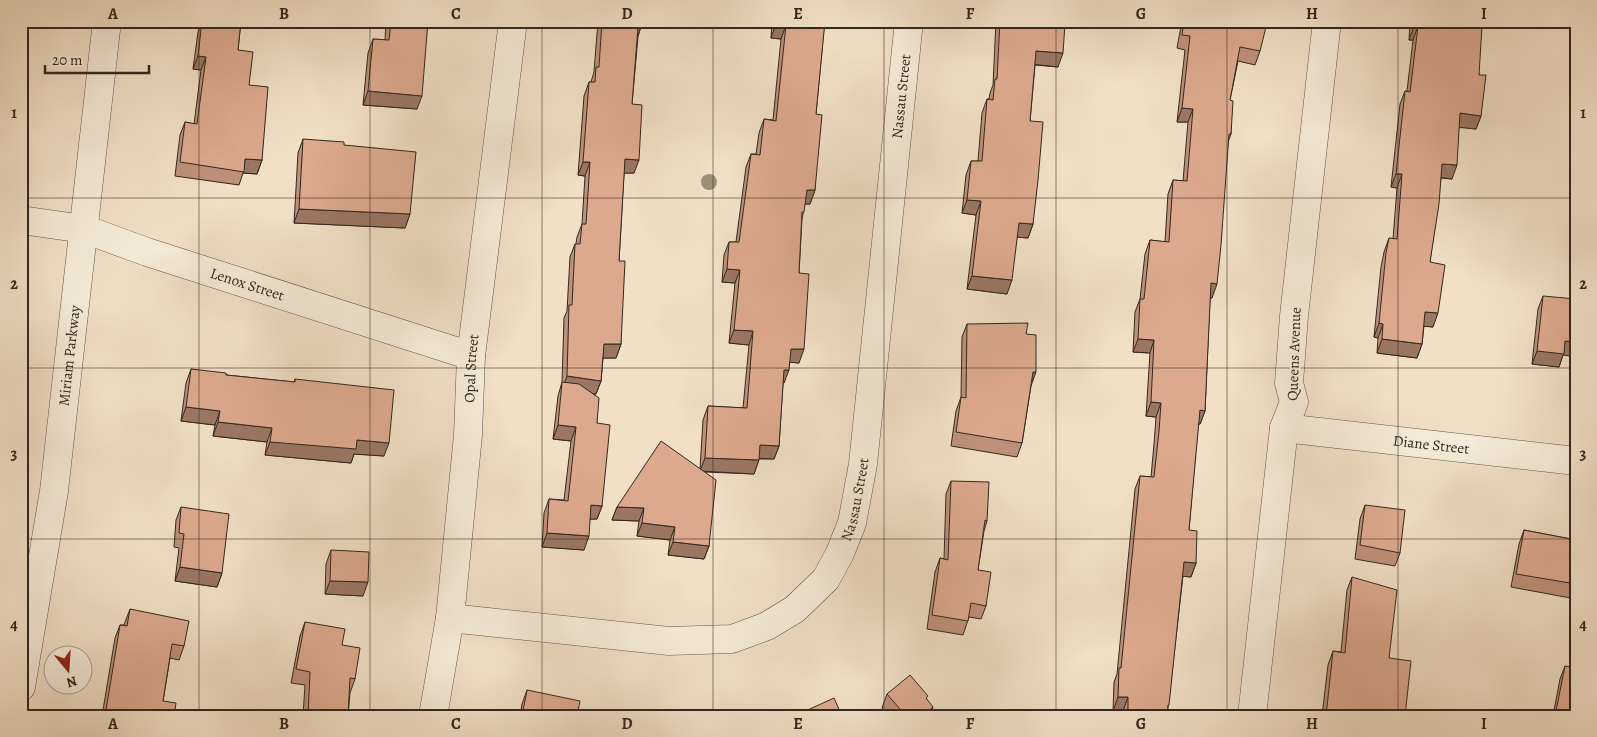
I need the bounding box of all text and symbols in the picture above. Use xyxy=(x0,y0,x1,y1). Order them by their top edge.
text: A xyxy=(107,3,119,25)
text: B xyxy=(279,3,289,25)
text: C xyxy=(451,3,461,25)
text: D xyxy=(621,3,633,25)
text: E xyxy=(793,3,803,25)
text: F xyxy=(966,3,975,25)
text: G xyxy=(1136,3,1146,25)
text: H xyxy=(1306,3,1318,25)
text: I xyxy=(1481,3,1487,25)
scale bar xyxy=(45,42,149,74)
text: 20 m xyxy=(52,50,83,70)
street label: Nassau Street xyxy=(887,53,916,139)
text: 1 xyxy=(11,102,17,124)
text: 1 xyxy=(1580,102,1586,124)
street label: Lenox Street xyxy=(208,263,287,305)
text: 2 xyxy=(10,273,18,295)
text: 2 xyxy=(1579,273,1587,295)
street label: Miriam Parkway xyxy=(54,304,85,407)
street label: Queens Avenue xyxy=(1282,306,1306,401)
street label: Opal Street xyxy=(459,333,484,403)
street label: Diane Street xyxy=(1392,430,1470,459)
text: 3 xyxy=(11,443,18,465)
text: 3 xyxy=(1580,443,1587,465)
street label: Nassau Street xyxy=(836,457,874,544)
text: 4 xyxy=(10,614,18,636)
text: 4 xyxy=(1579,614,1587,636)
north arrow xyxy=(42,644,92,694)
text: N xyxy=(64,671,80,692)
text: A xyxy=(107,713,119,735)
text: B xyxy=(279,713,289,735)
text: C xyxy=(451,713,461,735)
text: D xyxy=(621,713,633,735)
text: E xyxy=(793,713,803,735)
text: F xyxy=(966,713,975,735)
text: G xyxy=(1136,713,1146,735)
text: H xyxy=(1306,713,1318,735)
text: I xyxy=(1481,713,1487,735)

